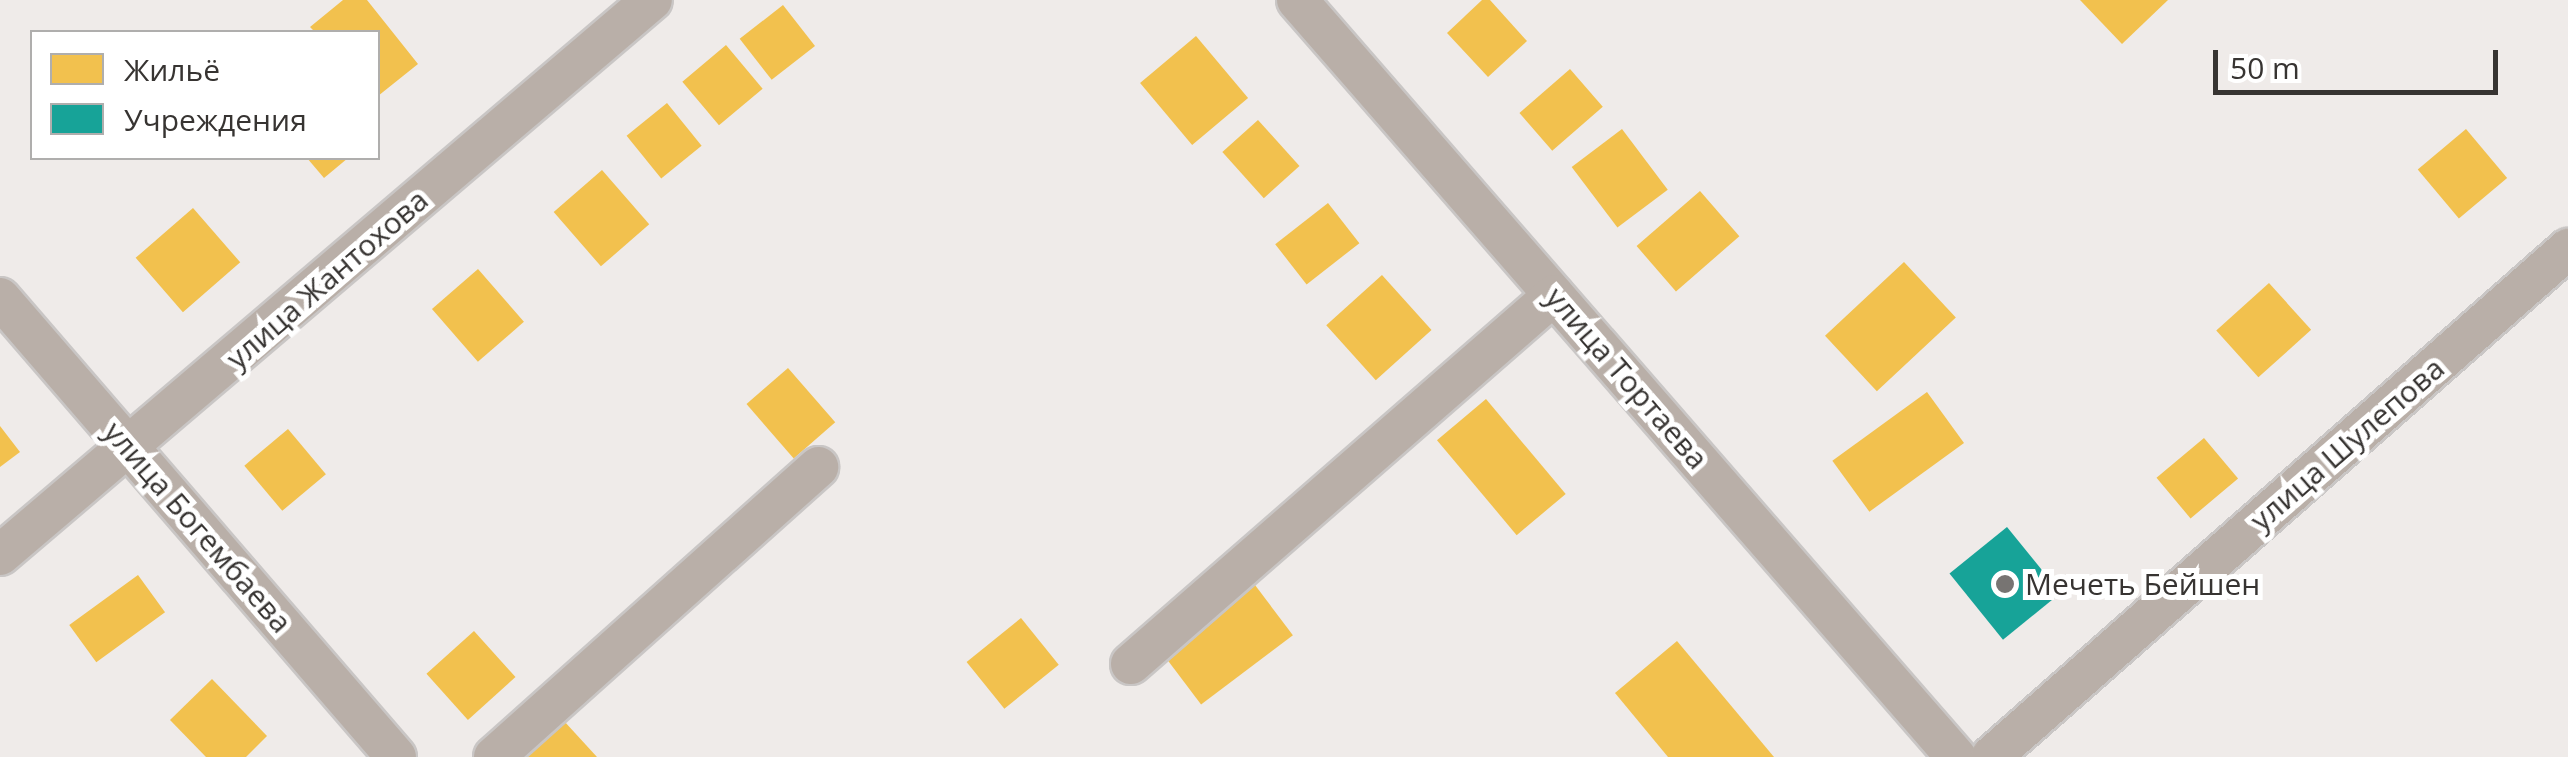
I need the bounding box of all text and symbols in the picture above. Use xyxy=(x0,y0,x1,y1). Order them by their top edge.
legend xyxy=(30,30,380,160)
scale bar xyxy=(2218,30,2503,92)
text: 50 m xyxy=(2230,47,2300,88)
text: Жильё xyxy=(124,49,220,90)
text: Учреждения xyxy=(124,99,307,140)
street label: улица Жантохова xyxy=(219,182,435,376)
street label: улица Тортаева xyxy=(1538,280,1716,476)
street label: улица Шулепова xyxy=(2243,350,2451,538)
street label: улица Богембаева xyxy=(97,414,299,640)
place label: Мечеть Бейшен xyxy=(2025,566,2260,602)
marker: Мечеть Бейшен xyxy=(1994,573,2016,595)

